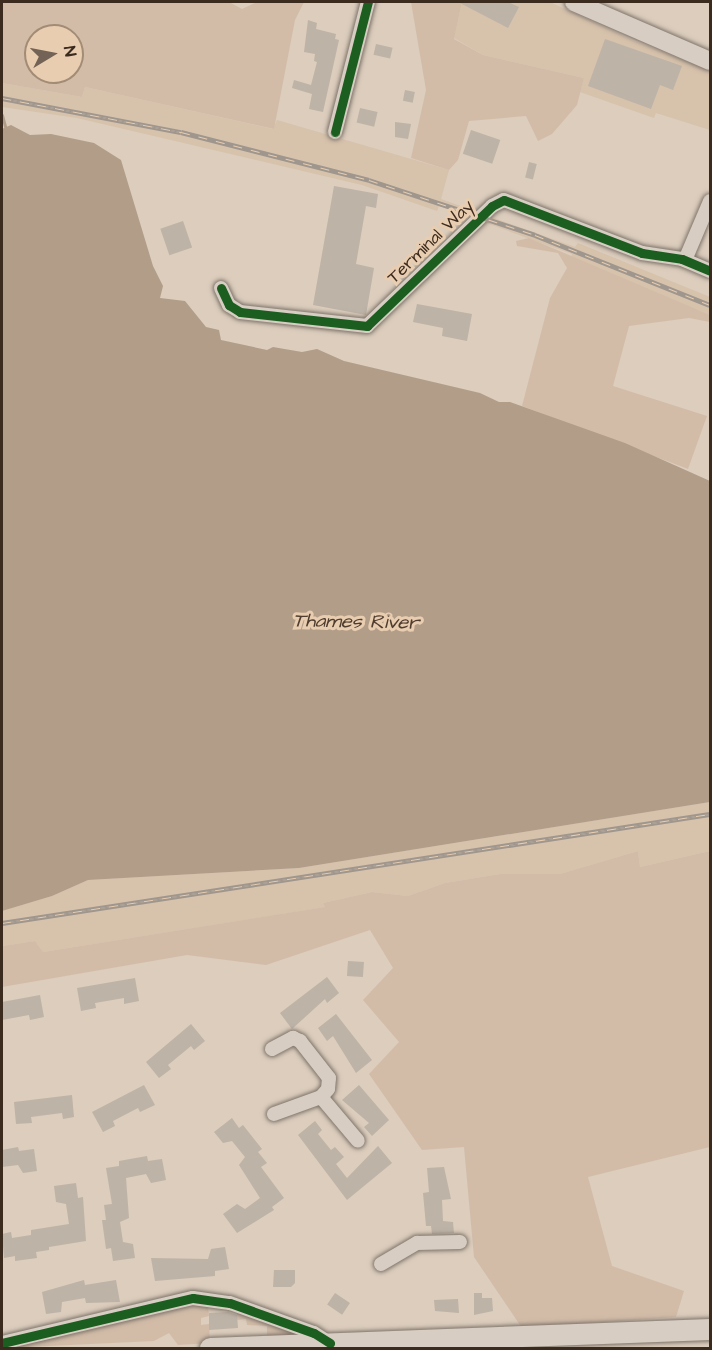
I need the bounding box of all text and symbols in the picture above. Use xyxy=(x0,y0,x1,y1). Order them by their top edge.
north arrow xyxy=(24,24,84,84)
text: N xyxy=(58,44,81,58)
street label: Terminal Way xyxy=(383,195,479,289)
water label: Thames River xyxy=(293,609,419,635)

